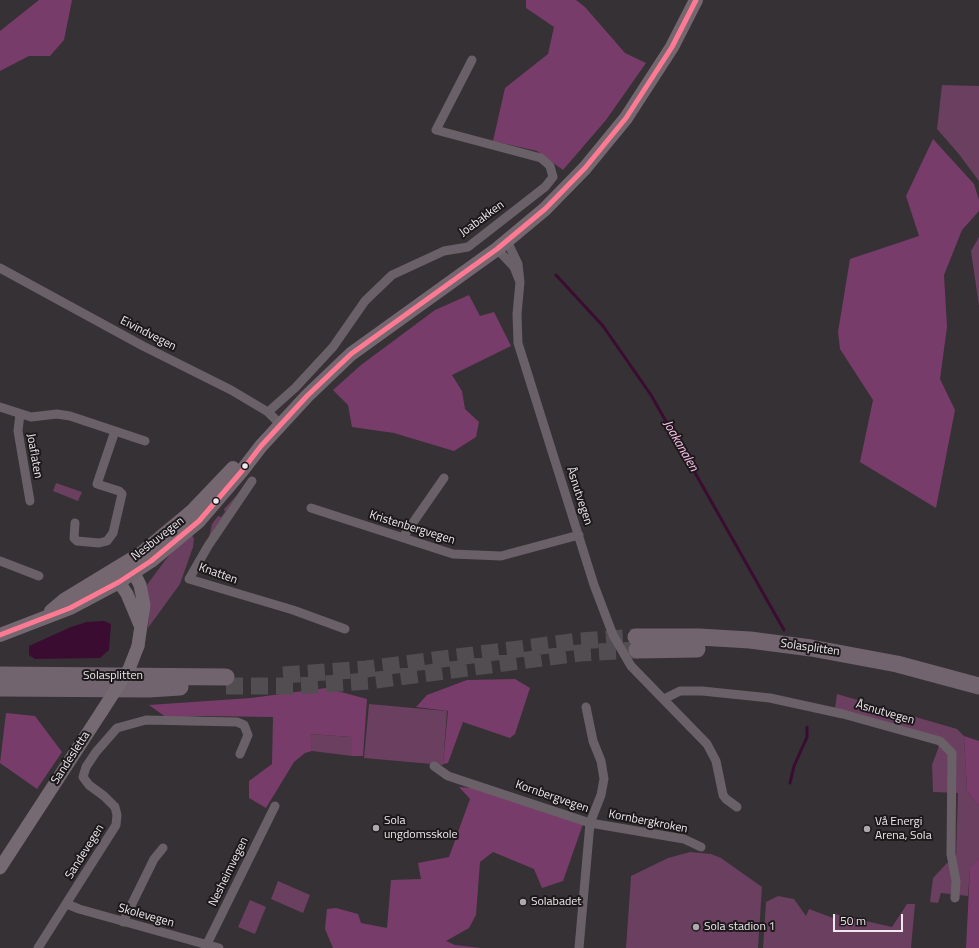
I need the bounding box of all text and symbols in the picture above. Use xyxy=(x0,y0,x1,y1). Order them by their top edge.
street label: Joabakken xyxy=(457,198,507,240)
street label: Eivindvegen xyxy=(118,314,178,354)
water label: Joakanalen xyxy=(659,418,701,474)
street label: Joaflaten xyxy=(23,432,45,480)
unlabelled marker xyxy=(240,461,250,471)
street label: Åsnutvegen xyxy=(563,465,595,527)
unlabelled marker xyxy=(211,496,221,506)
street label: Kristenbergvegen xyxy=(367,508,457,548)
street label: Nesbuvegen xyxy=(129,514,187,564)
street label: Knatten xyxy=(197,560,239,588)
street label: Solasplitten xyxy=(779,637,841,659)
street label: Solasplitten xyxy=(83,669,143,683)
street label: Åsnutvegen xyxy=(854,698,916,728)
street label: Sandesletta xyxy=(49,729,93,787)
street label: Kornbergvegen xyxy=(513,778,591,816)
street label: Kornbergkroken xyxy=(607,807,689,837)
place label: Sola ungdomsskole xyxy=(384,814,458,842)
place label: Vå Energi Arena, Sola xyxy=(875,815,932,843)
street label: Sandevegen xyxy=(63,822,107,882)
marker: Sola ungdomsskole xyxy=(371,823,381,833)
marker: Vå Energi Arena, Sola xyxy=(862,824,872,834)
street label: Nesheimvegen xyxy=(206,835,252,909)
place label: Solabadet xyxy=(531,895,582,909)
marker: Solabadet xyxy=(518,897,528,907)
street label: Skolevegen xyxy=(116,901,176,931)
scale bar xyxy=(835,906,905,932)
text: 50 m xyxy=(840,911,866,930)
place label: Sola stadion 1 xyxy=(704,920,775,934)
marker: Sola stadion 1 xyxy=(691,922,701,932)

